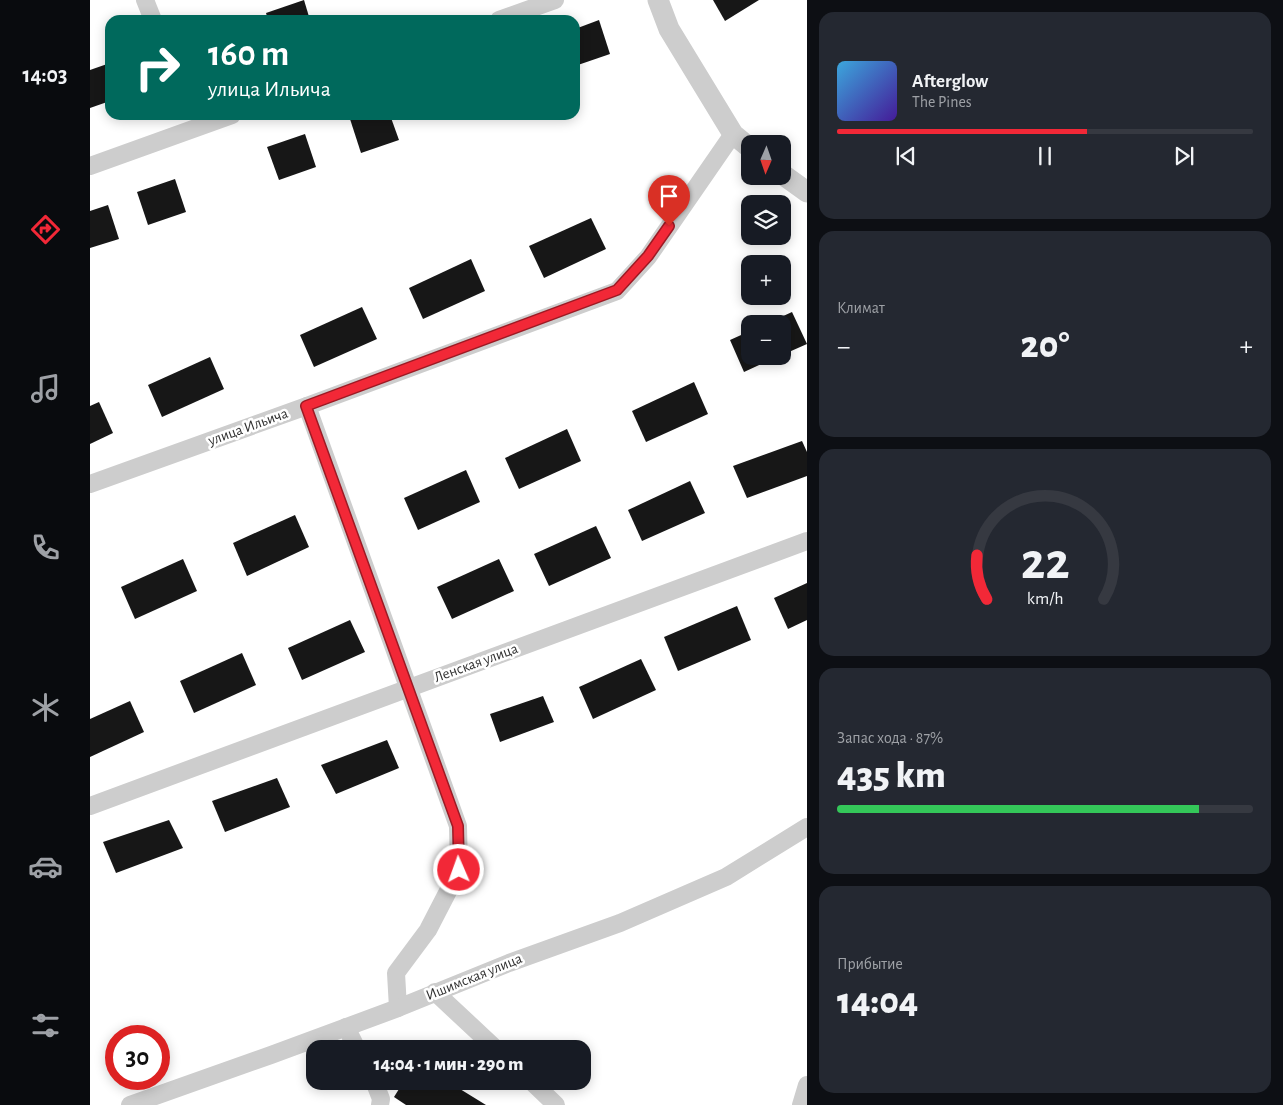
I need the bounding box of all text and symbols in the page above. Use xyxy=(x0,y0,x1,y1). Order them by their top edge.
icon: right xyxy=(125,35,190,100)
text: 160 m xyxy=(208,37,289,72)
text: 14:03 xyxy=(23,64,67,86)
text: Afterglow xyxy=(912,72,988,91)
text: улица Ильича xyxy=(208,78,331,100)
text: The Pines xyxy=(912,94,972,110)
north arrow xyxy=(741,135,791,185)
map controls xyxy=(741,135,791,365)
icon: previous xyxy=(892,142,920,170)
icon: pause xyxy=(1031,142,1059,170)
icon: next xyxy=(1170,142,1198,170)
pin xyxy=(648,175,690,226)
icon: arrive xyxy=(655,182,683,210)
button: layers xyxy=(741,195,791,245)
icon: directions xyxy=(28,212,63,247)
button: + xyxy=(741,255,791,305)
text: Климат xyxy=(837,300,885,316)
button: − xyxy=(741,315,791,365)
text: 20° xyxy=(1021,327,1069,365)
text: − xyxy=(837,333,850,361)
text: + xyxy=(1240,333,1253,361)
icon: music xyxy=(28,371,63,406)
street label: улица Ильича xyxy=(205,406,290,449)
icon: phone xyxy=(28,530,63,565)
text: 22 xyxy=(1021,536,1069,588)
text: km/h xyxy=(1027,590,1063,608)
street label: Ленская улица xyxy=(432,641,520,685)
icon: climate xyxy=(28,690,63,725)
text: Запас хода · 87% xyxy=(837,730,943,746)
text: 435 km xyxy=(837,757,946,795)
position arrow xyxy=(432,843,484,895)
icon: car xyxy=(28,849,63,884)
street label: Ишимская улица xyxy=(424,951,524,1003)
text: Прибытие xyxy=(837,956,903,972)
text: 14:04 xyxy=(837,983,918,1021)
icon: filters xyxy=(28,1008,63,1043)
speed limit sign: 30 xyxy=(105,1025,170,1090)
text: 14:04 · 1 мин · 290 m xyxy=(374,1055,523,1074)

